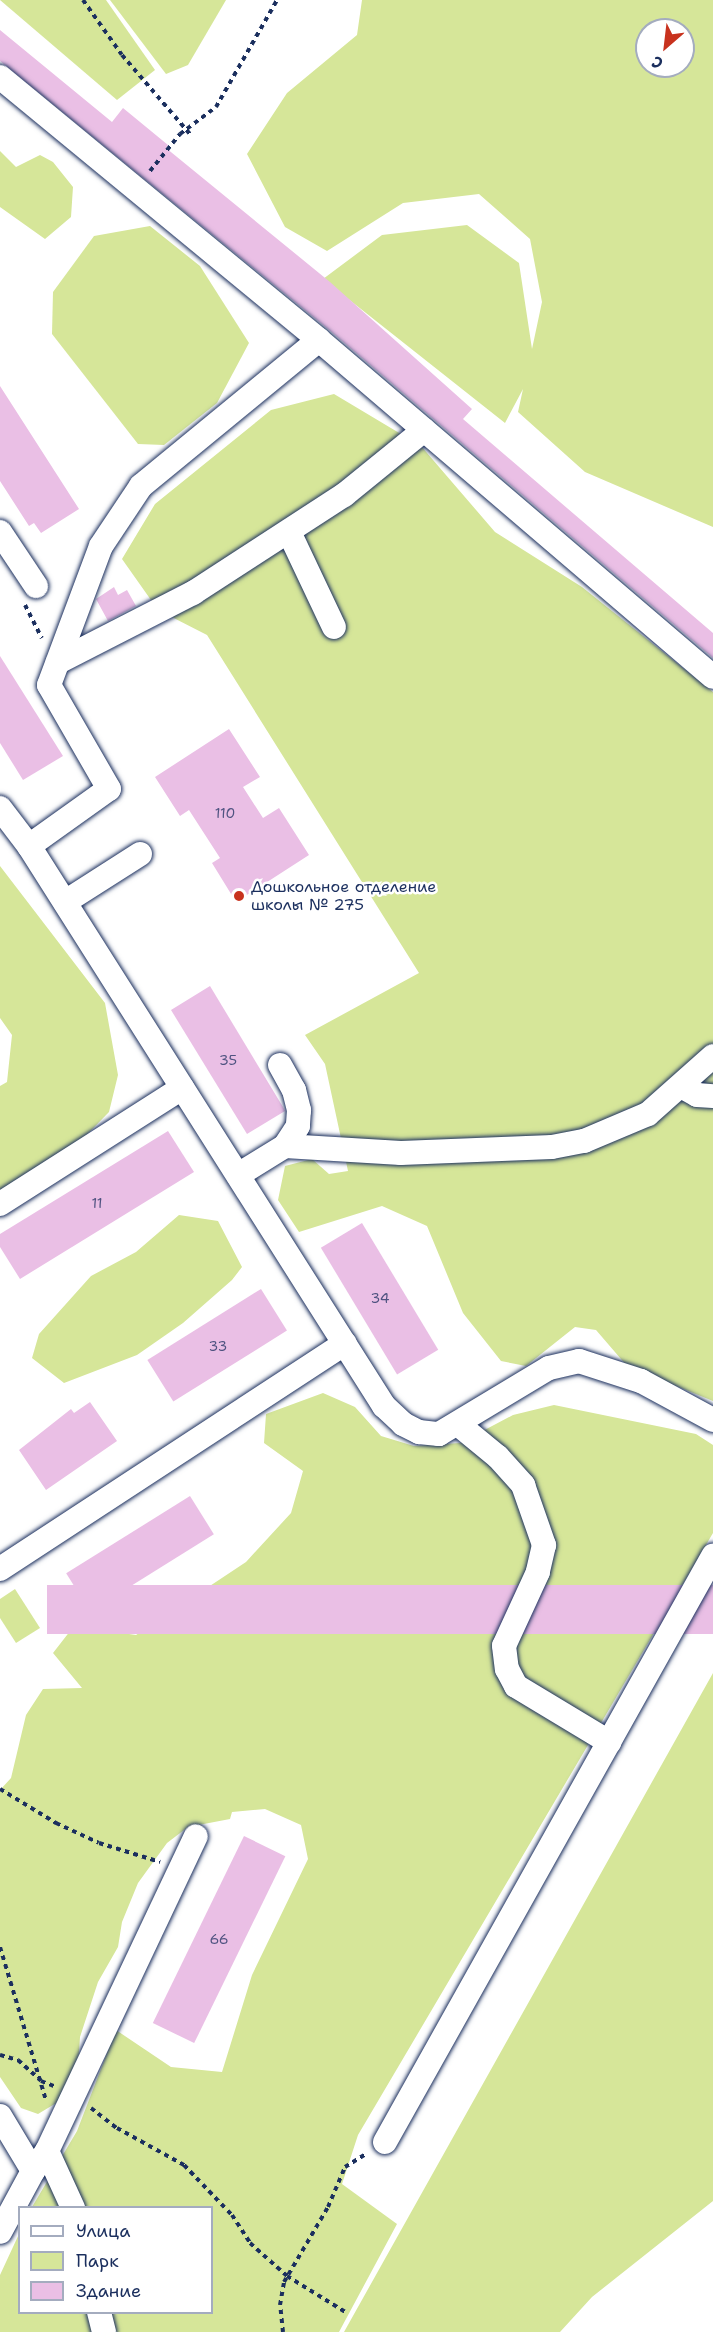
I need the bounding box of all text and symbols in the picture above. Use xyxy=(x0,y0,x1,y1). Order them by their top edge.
north arrow xyxy=(635,18,695,78)
text: С xyxy=(648,51,667,74)
house number: 110 xyxy=(215,805,235,821)
place label: Дошкольное отделение школы № 275 xyxy=(251,877,436,915)
marker: Дошкольное отделение школы № 275 xyxy=(232,889,246,903)
house number: 35 xyxy=(219,1052,237,1068)
house number: 11 xyxy=(91,1195,103,1211)
house number: 34 xyxy=(370,1290,390,1306)
house number: 33 xyxy=(209,1338,227,1354)
house number: 66 xyxy=(209,1931,229,1947)
legend xyxy=(18,2206,213,2314)
text: Улица xyxy=(76,2219,130,2243)
text: Парк xyxy=(76,2249,119,2273)
text: Здание xyxy=(76,2279,141,2303)

